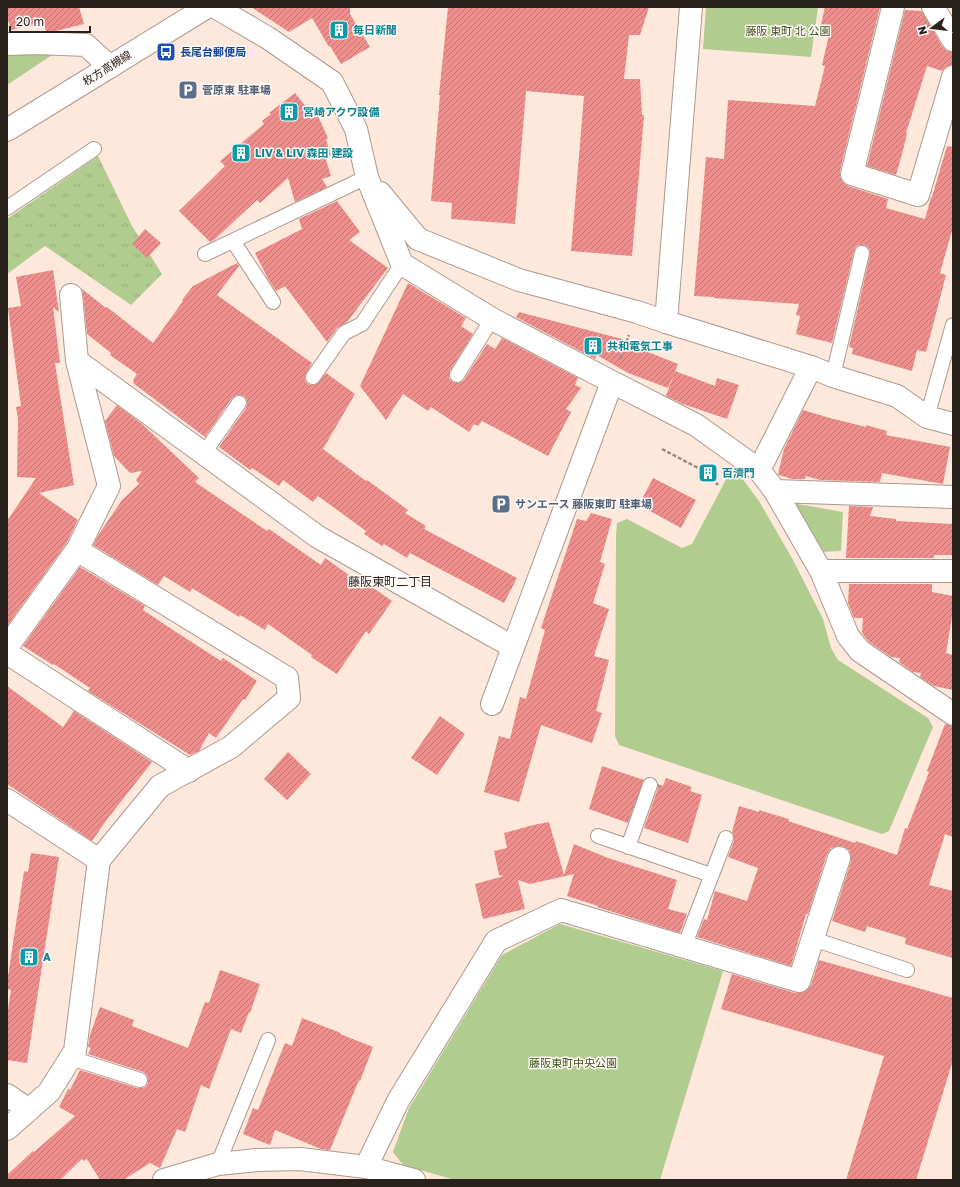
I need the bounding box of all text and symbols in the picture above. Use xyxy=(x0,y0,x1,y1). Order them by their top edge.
scale bar xyxy=(10,8,90,34)
north arrow xyxy=(912,8,952,48)
text: 20 m xyxy=(16,14,44,29)
building icon: 毎日新聞 xyxy=(328,19,350,41)
place label: 毎日新聞 xyxy=(353,23,397,36)
park label: 藤阪 東町 北 公園 xyxy=(745,24,831,37)
text: N xyxy=(914,25,929,36)
bus stop icon: 長尾台郵便局 xyxy=(155,41,177,63)
place label: 長尾台郵便局 xyxy=(180,45,246,58)
street label: 枚方高槻線 xyxy=(80,47,134,88)
parking icon: 菅原東 駐車場 xyxy=(177,79,199,101)
place label: 菅原東 駐車場 xyxy=(202,83,271,96)
building icon: 宮崎アクワ設備 xyxy=(278,101,300,123)
place label: 宮崎アクワ設備 xyxy=(303,105,379,118)
building icon: LIV & LIV 森田 建設 xyxy=(230,142,252,164)
place label: LIV & LIV 森田 建設 xyxy=(255,146,353,159)
building icon: 共和電気工事 xyxy=(582,335,604,357)
place label: 共和電気工事 xyxy=(607,339,673,352)
building icon: 百濟門 xyxy=(697,462,719,484)
place label: 百濟門 xyxy=(722,466,755,479)
parking icon: サンエース 藤阪東町 駐車場 xyxy=(490,493,512,515)
place label: サンエース 藤阪東町 駐車場 xyxy=(515,497,652,510)
district label: 藤阪東町二丁目 xyxy=(348,574,432,589)
building icon: A xyxy=(18,946,40,968)
place label: A xyxy=(43,950,51,963)
park label: 藤阪東町中央公園 xyxy=(529,1056,617,1069)

